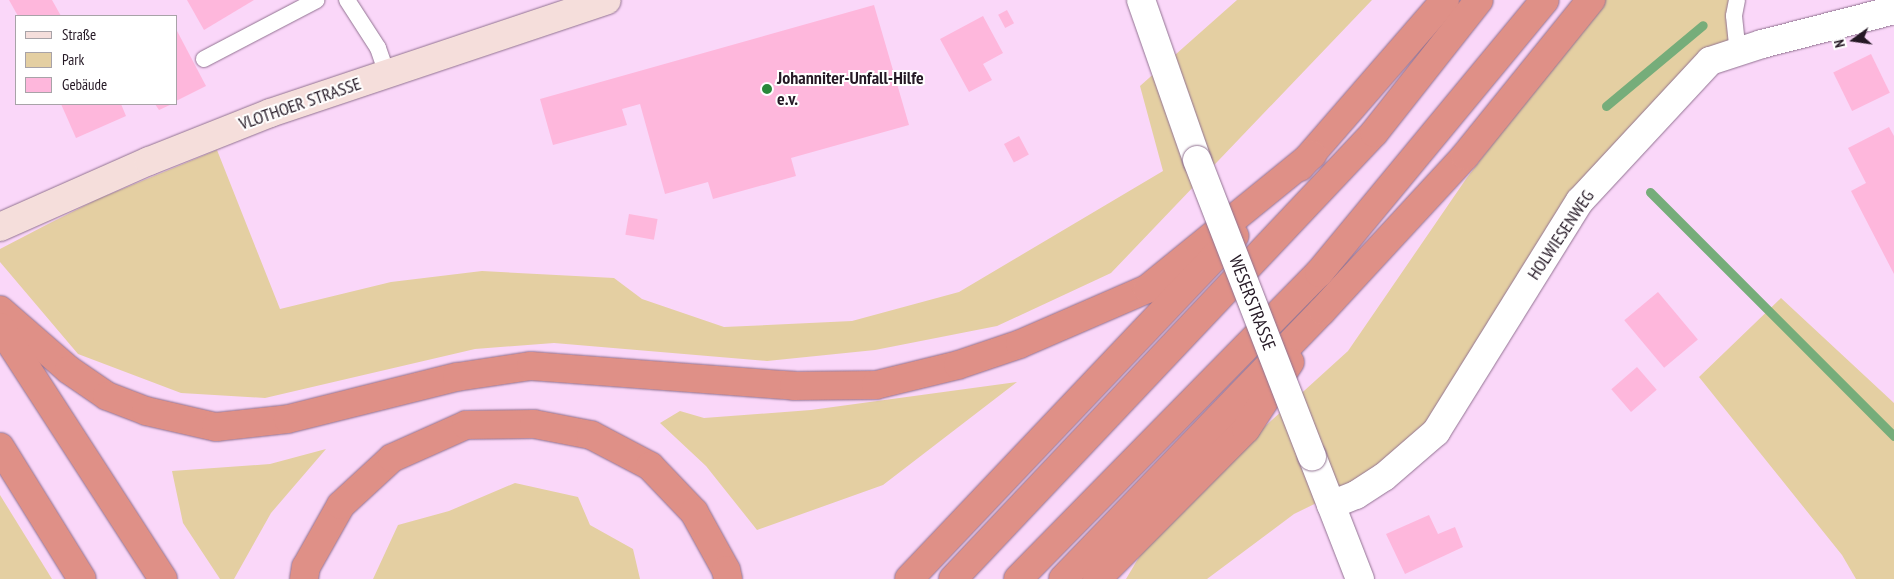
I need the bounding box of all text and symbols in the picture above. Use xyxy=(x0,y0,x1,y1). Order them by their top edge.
legend xyxy=(15,15,178,105)
north arrow xyxy=(1829,15,1879,65)
text: Straße xyxy=(62,25,96,44)
text: N xyxy=(1830,38,1849,49)
text: Park xyxy=(62,50,84,69)
place label: Johanniter-Unfall-Hilfe e.v. xyxy=(777,68,924,110)
street label: VLOTHOER STRASSE xyxy=(236,73,364,135)
text: Gebäude xyxy=(62,75,107,94)
marker: Johanniter-Unfall-Hilfe e.v. xyxy=(761,83,773,95)
street label: HOLWIESENWEG xyxy=(1523,186,1599,284)
street label: WESERSTRASSE xyxy=(1224,253,1280,353)

